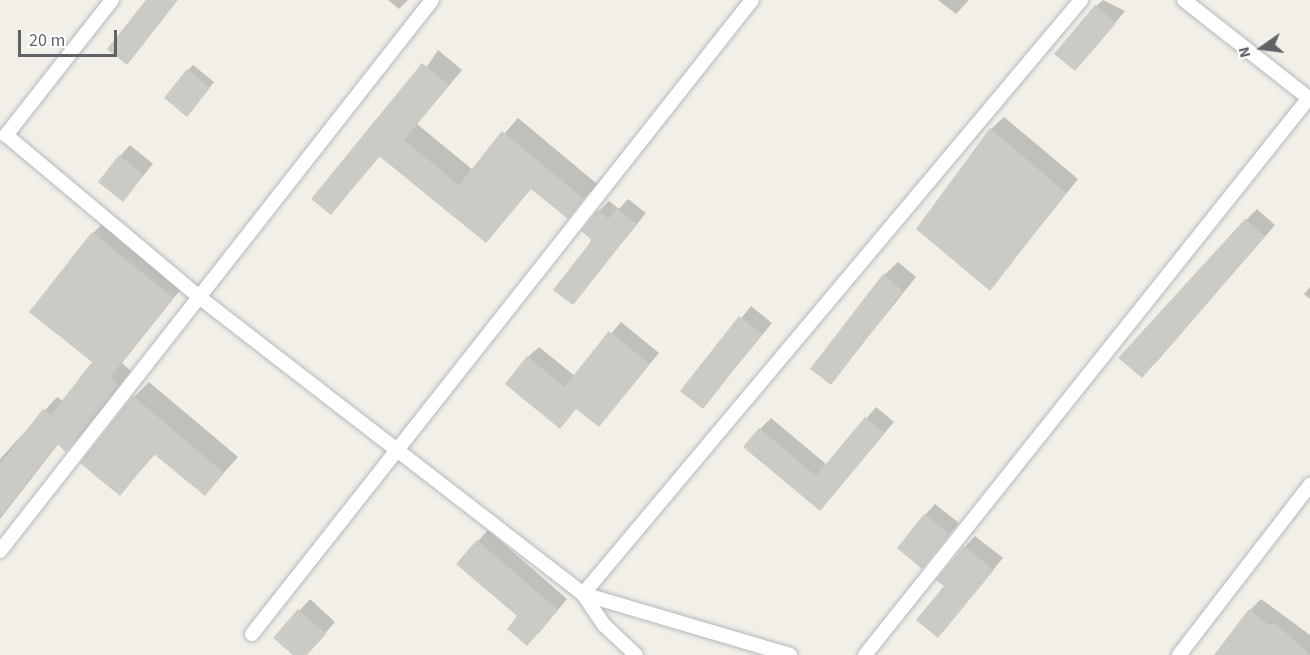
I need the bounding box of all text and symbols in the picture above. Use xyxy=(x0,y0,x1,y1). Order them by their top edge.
scale bar xyxy=(21,18,120,56)
north arrow xyxy=(1232,18,1292,78)
text: 20 m xyxy=(29,28,65,53)
text: N xyxy=(1233,45,1256,60)

